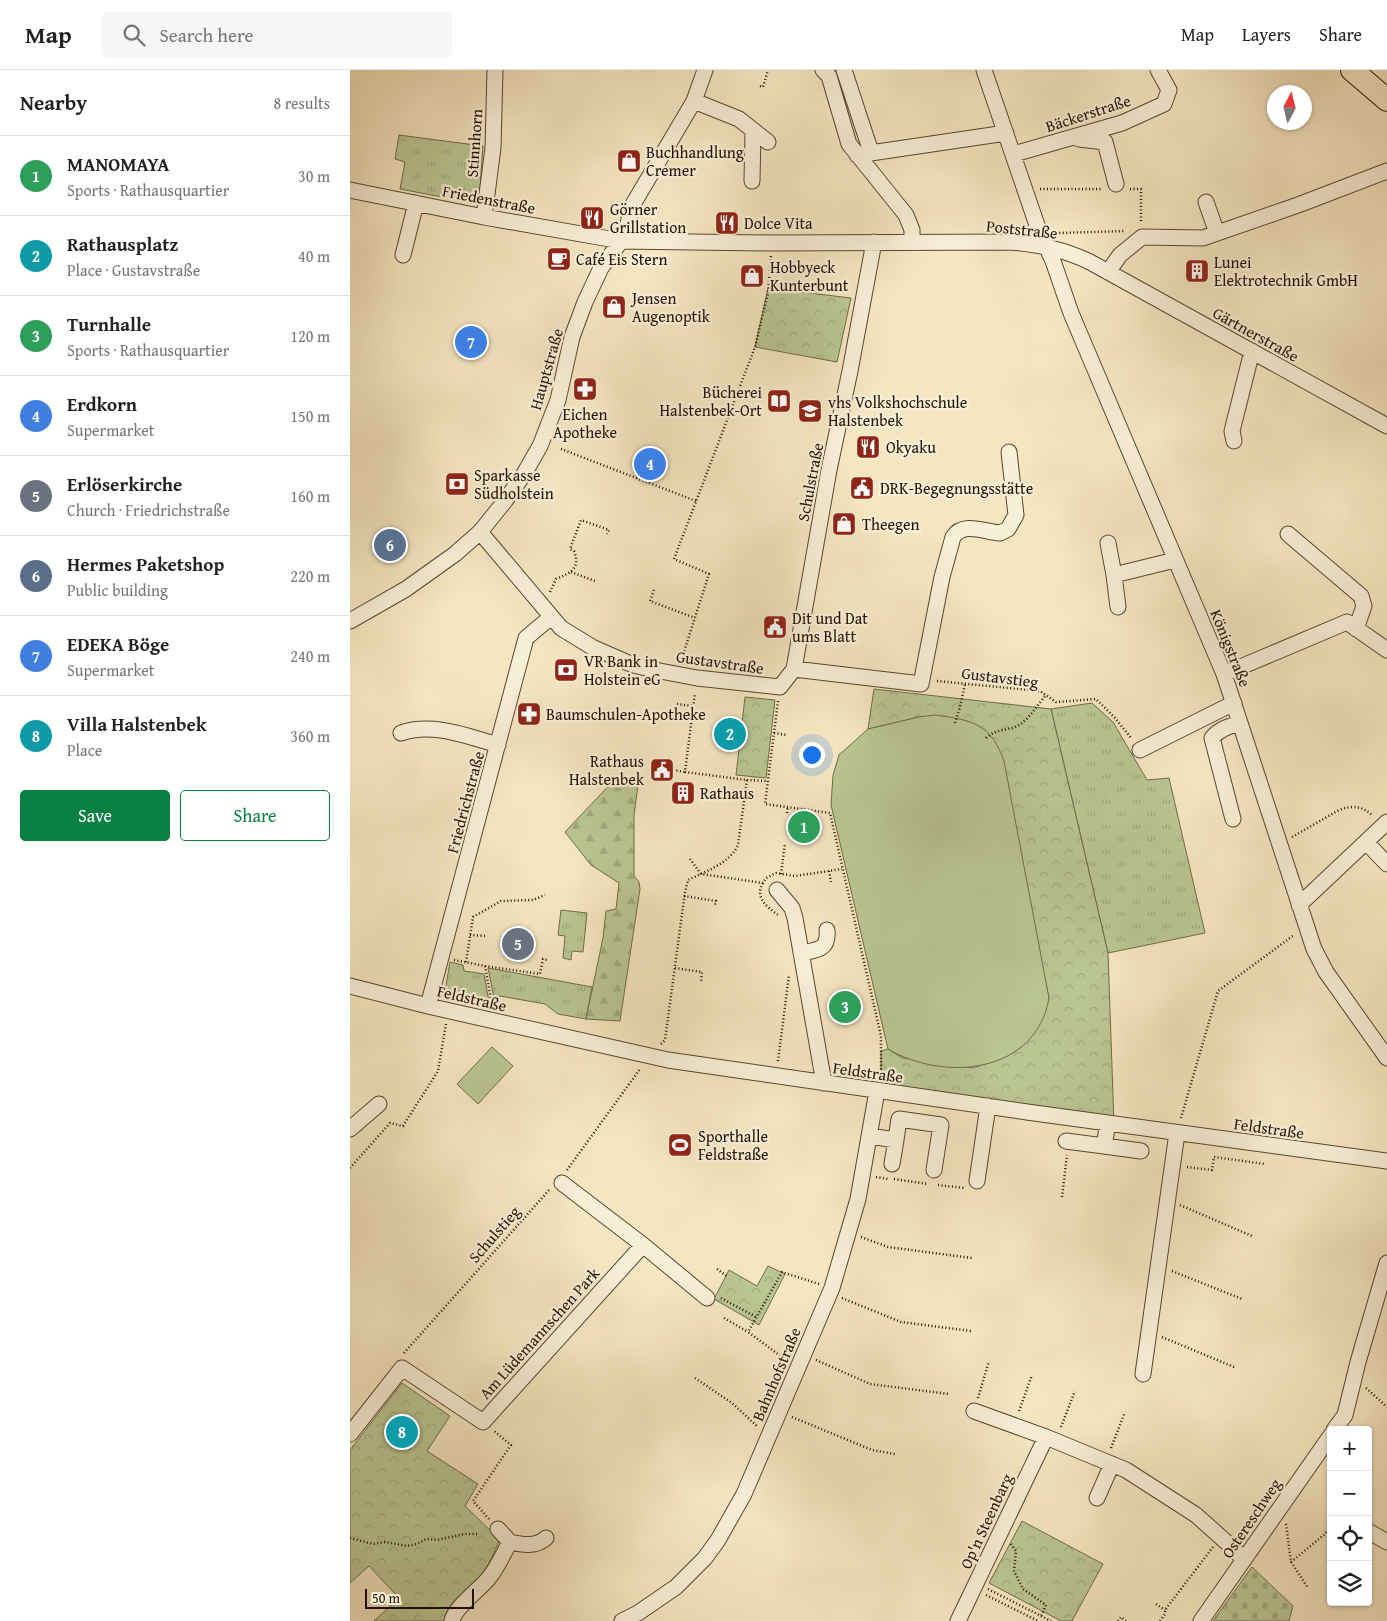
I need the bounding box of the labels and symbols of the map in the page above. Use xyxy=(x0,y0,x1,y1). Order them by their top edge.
north arrow xyxy=(1267,85,1312,130)
street label: Bäckerstraße xyxy=(1042,88,1134,138)
street label: Stinnhorn xyxy=(460,108,488,178)
place label: Buchhandlung Cremer xyxy=(646,140,744,182)
shop icon: Buchhandlung Cremer xyxy=(616,148,642,174)
street label: Friedenstraße xyxy=(440,178,538,220)
place label: Görner Grillstation xyxy=(610,197,686,239)
restaurant icon: Görner Grillstation xyxy=(579,205,605,231)
restaurant icon: Dolce Vita xyxy=(714,210,740,236)
place label: Dolce Vita xyxy=(744,211,813,235)
street label: Poststraße xyxy=(985,213,1059,245)
cafe icon: Café Eis Stern xyxy=(546,246,572,272)
place label: Café Eis Stern xyxy=(576,247,667,271)
place label: Lunei Elektrotechnik GmbH xyxy=(1214,250,1358,292)
place label: Hobbyeck Kunterbunt xyxy=(770,255,849,297)
building icon: Lunei Elektrotechnik GmbH xyxy=(1184,258,1210,284)
shop icon: Hobbyeck Kunterbunt xyxy=(739,263,765,289)
place label: Jensen Augenoptik xyxy=(630,286,711,328)
shop icon: Jensen Augenoptik xyxy=(601,294,627,320)
street label: Gärtnerstraße xyxy=(1209,300,1303,368)
pin: 7 xyxy=(455,323,487,361)
street label: Hauptstraße xyxy=(523,325,569,413)
pharmacy icon: Eichen Apotheke xyxy=(572,376,598,402)
place label: Bücherei Halstenbek-Ort xyxy=(659,380,763,422)
library icon: Bücherei Halstenbek-Ort xyxy=(766,388,792,414)
place label: vhs Volkshochschule Halstenbek xyxy=(828,390,967,432)
school or university icon: vhs Volkshochschule Halstenbek xyxy=(797,398,823,424)
place label: Eichen Apotheke xyxy=(553,402,617,444)
restaurant icon: Okyaku xyxy=(855,434,881,460)
place label: Okyaku xyxy=(886,435,936,459)
street label: Schulstraße xyxy=(791,441,829,523)
pin: 4 xyxy=(634,445,666,483)
place label: Sparkasse Südholstein xyxy=(474,463,554,505)
bank icon: Sparkasse Südholstein xyxy=(444,471,470,497)
public building icon: DRK-Begegnungsstätte xyxy=(849,475,875,501)
place label: DRK-Begegnungsstätte xyxy=(880,476,1033,500)
shop icon: Theegen xyxy=(831,511,857,537)
place label: Theegen xyxy=(862,512,919,536)
pin: 6 xyxy=(374,526,406,564)
place label: Dit und Dat ums Blatt xyxy=(792,606,868,648)
street label: Königstraße xyxy=(1205,606,1257,690)
public building icon: Dit und Dat ums Blatt xyxy=(762,614,788,640)
street label: Gustavstraße xyxy=(675,644,765,680)
place label: VR Bank in Holstein eG xyxy=(584,649,661,691)
bank icon: VR Bank in Holstein eG xyxy=(553,657,579,683)
street label: Gustavstieg xyxy=(960,660,1040,694)
pharmacy icon: Baumschulen-Apotheke xyxy=(516,701,542,727)
place label: Baumschulen-Apotheke xyxy=(546,702,706,726)
pin: 2 xyxy=(714,715,746,753)
your location xyxy=(799,742,825,768)
street label: Friedrichstraße xyxy=(440,748,490,856)
place label: Rathaus Halstenbek xyxy=(569,749,645,791)
public building icon: Rathaus Halstenbek xyxy=(649,757,675,783)
building icon: Rathaus xyxy=(670,780,696,806)
place label: Rathaus xyxy=(700,781,754,805)
pin: 1 xyxy=(788,808,820,846)
pin: 5 xyxy=(502,925,534,963)
street label: Feldstraße xyxy=(435,978,509,1018)
pin: 3 xyxy=(829,988,861,1026)
street label: Feldstraße xyxy=(831,1055,905,1089)
street label: Feldstraße xyxy=(1232,1111,1306,1145)
place label: Sporthalle Feldstraße xyxy=(698,1124,769,1166)
sports icon: Sporthalle Feldstraße xyxy=(667,1132,693,1158)
street label: Schulstieg xyxy=(462,1200,526,1268)
street label: Am Lüdemannschen Park xyxy=(473,1261,606,1404)
street label: Bahnhofstraße xyxy=(745,1323,807,1425)
pin: 8 xyxy=(386,1413,418,1451)
street label: Op'n Steenbarg xyxy=(953,1469,1019,1573)
street label: Ostereschweg xyxy=(1215,1473,1287,1563)
scale bar xyxy=(365,1586,474,1609)

